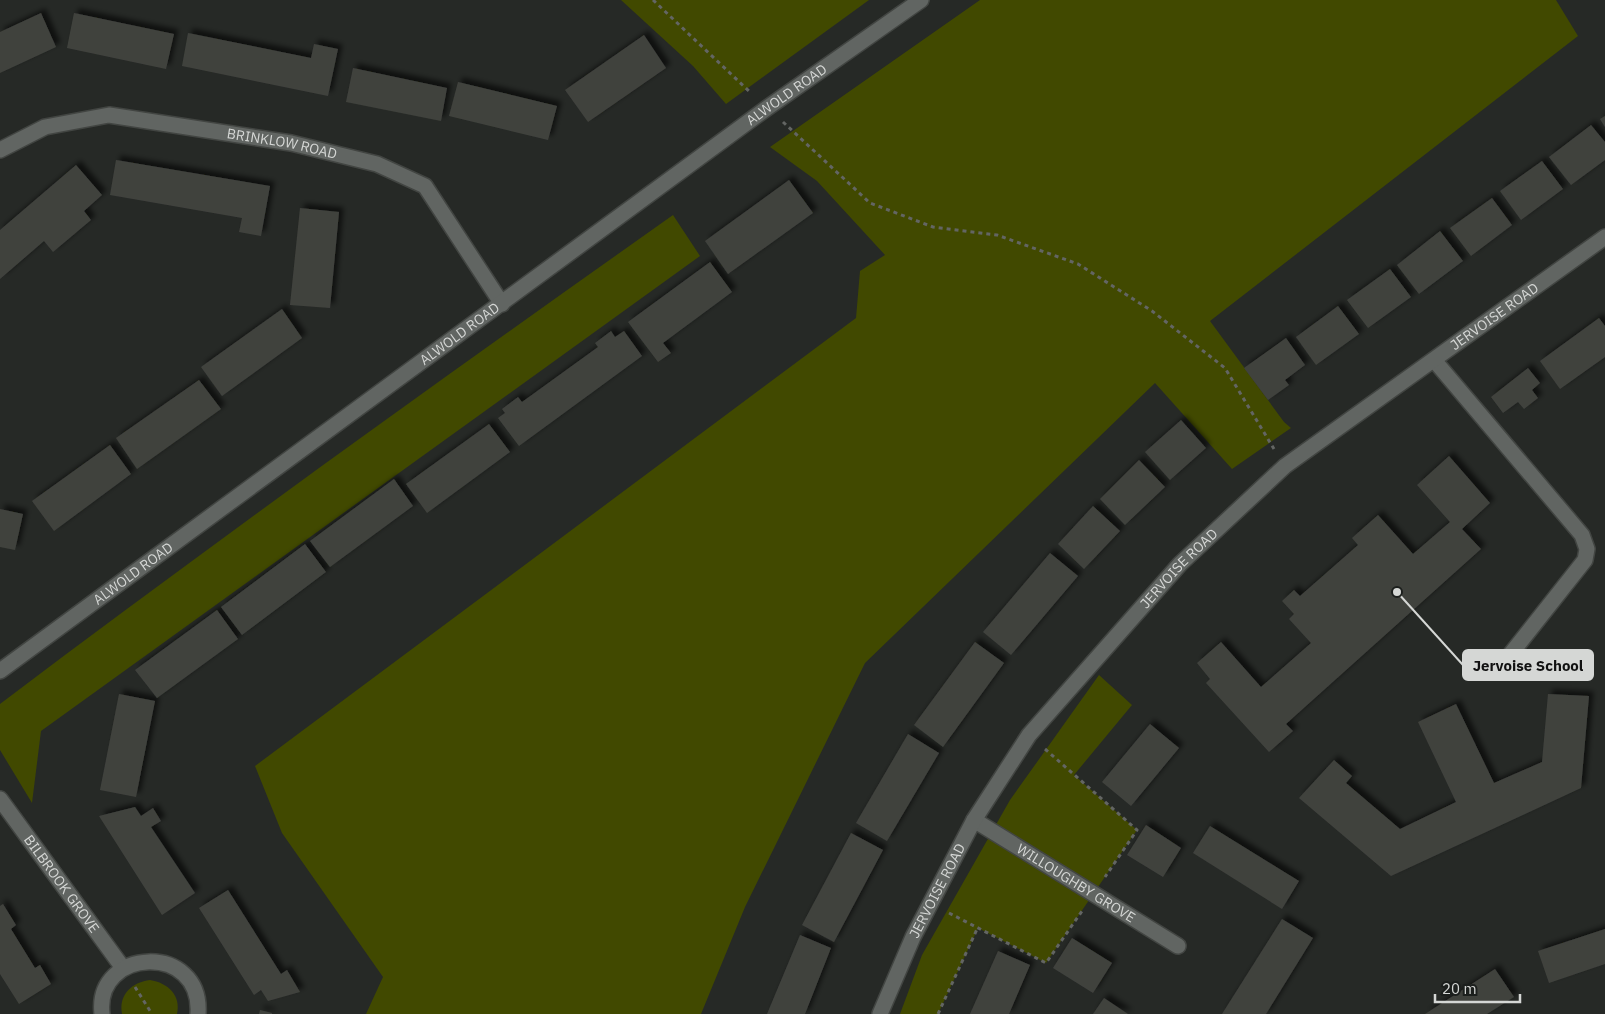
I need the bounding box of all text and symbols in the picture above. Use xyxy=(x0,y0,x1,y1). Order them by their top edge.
street label: ALWOLD ROAD xyxy=(742,60,830,129)
street label: BRINKLOW ROAD xyxy=(226,124,339,163)
street label: JERVOISE ROAD xyxy=(1447,279,1542,354)
street label: ALWOLD ROAD xyxy=(416,298,503,369)
street label: JERVOISE ROAD xyxy=(1136,525,1221,612)
street label: ALWOLD ROAD xyxy=(90,538,177,609)
callout: Jervoise School xyxy=(1463,650,1593,680)
text: Jervoise School xyxy=(1473,656,1584,675)
street label: BILBROOK GROVE xyxy=(20,831,103,936)
street label: JERVOISE ROAD xyxy=(905,840,969,941)
street label: WILLOUGHBY GROVE xyxy=(1013,840,1139,926)
scale bar xyxy=(1435,972,1520,1004)
text: 20 m xyxy=(1442,979,1477,998)

